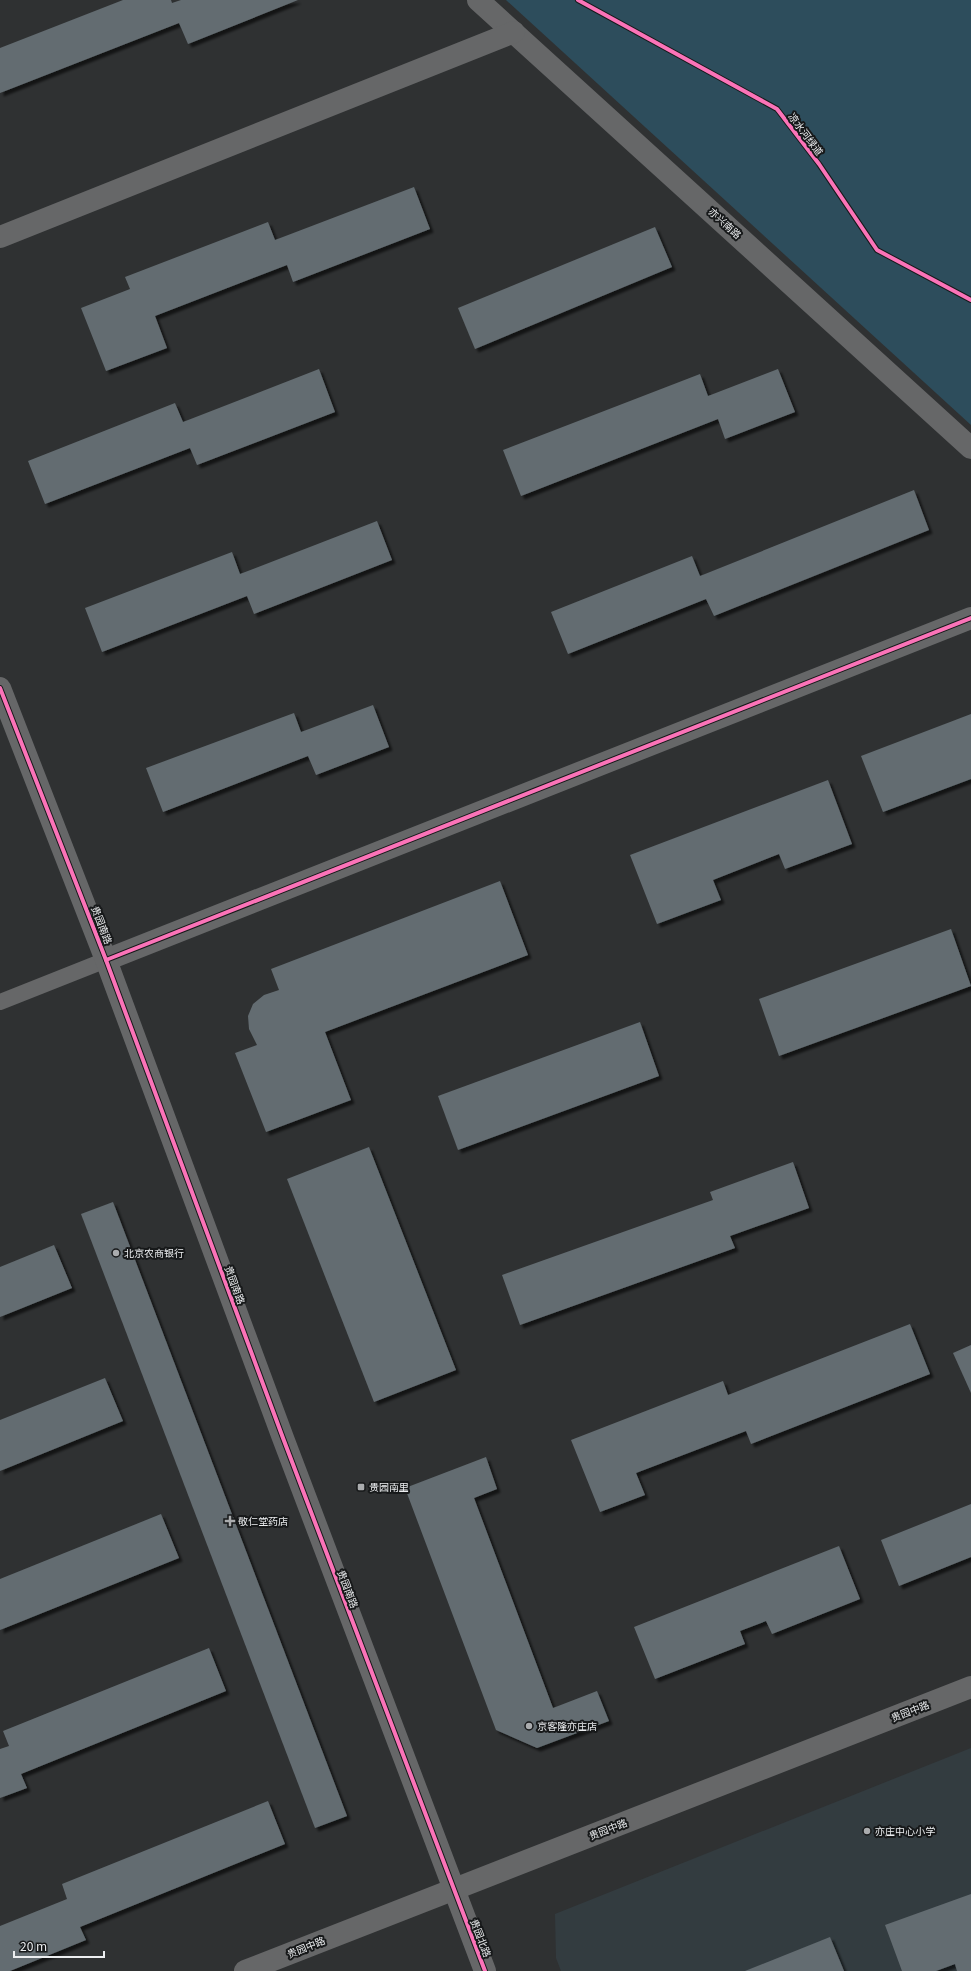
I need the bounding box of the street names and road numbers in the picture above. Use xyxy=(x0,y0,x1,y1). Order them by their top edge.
street label: 凉水河绿道 xyxy=(785,109,827,158)
street label: 亦兴南路 xyxy=(705,204,745,242)
street label: 贵园南路 xyxy=(88,903,117,946)
street label: 贵园南路 xyxy=(222,1263,249,1306)
street label: 贵园南路 xyxy=(334,1567,363,1610)
street label: 贵园中路 xyxy=(888,1696,931,1725)
street label: 贵园中路 xyxy=(586,1814,629,1843)
street label: 贵园北路 xyxy=(467,1916,496,1959)
street label: 贵园中路 xyxy=(284,1932,327,1961)

